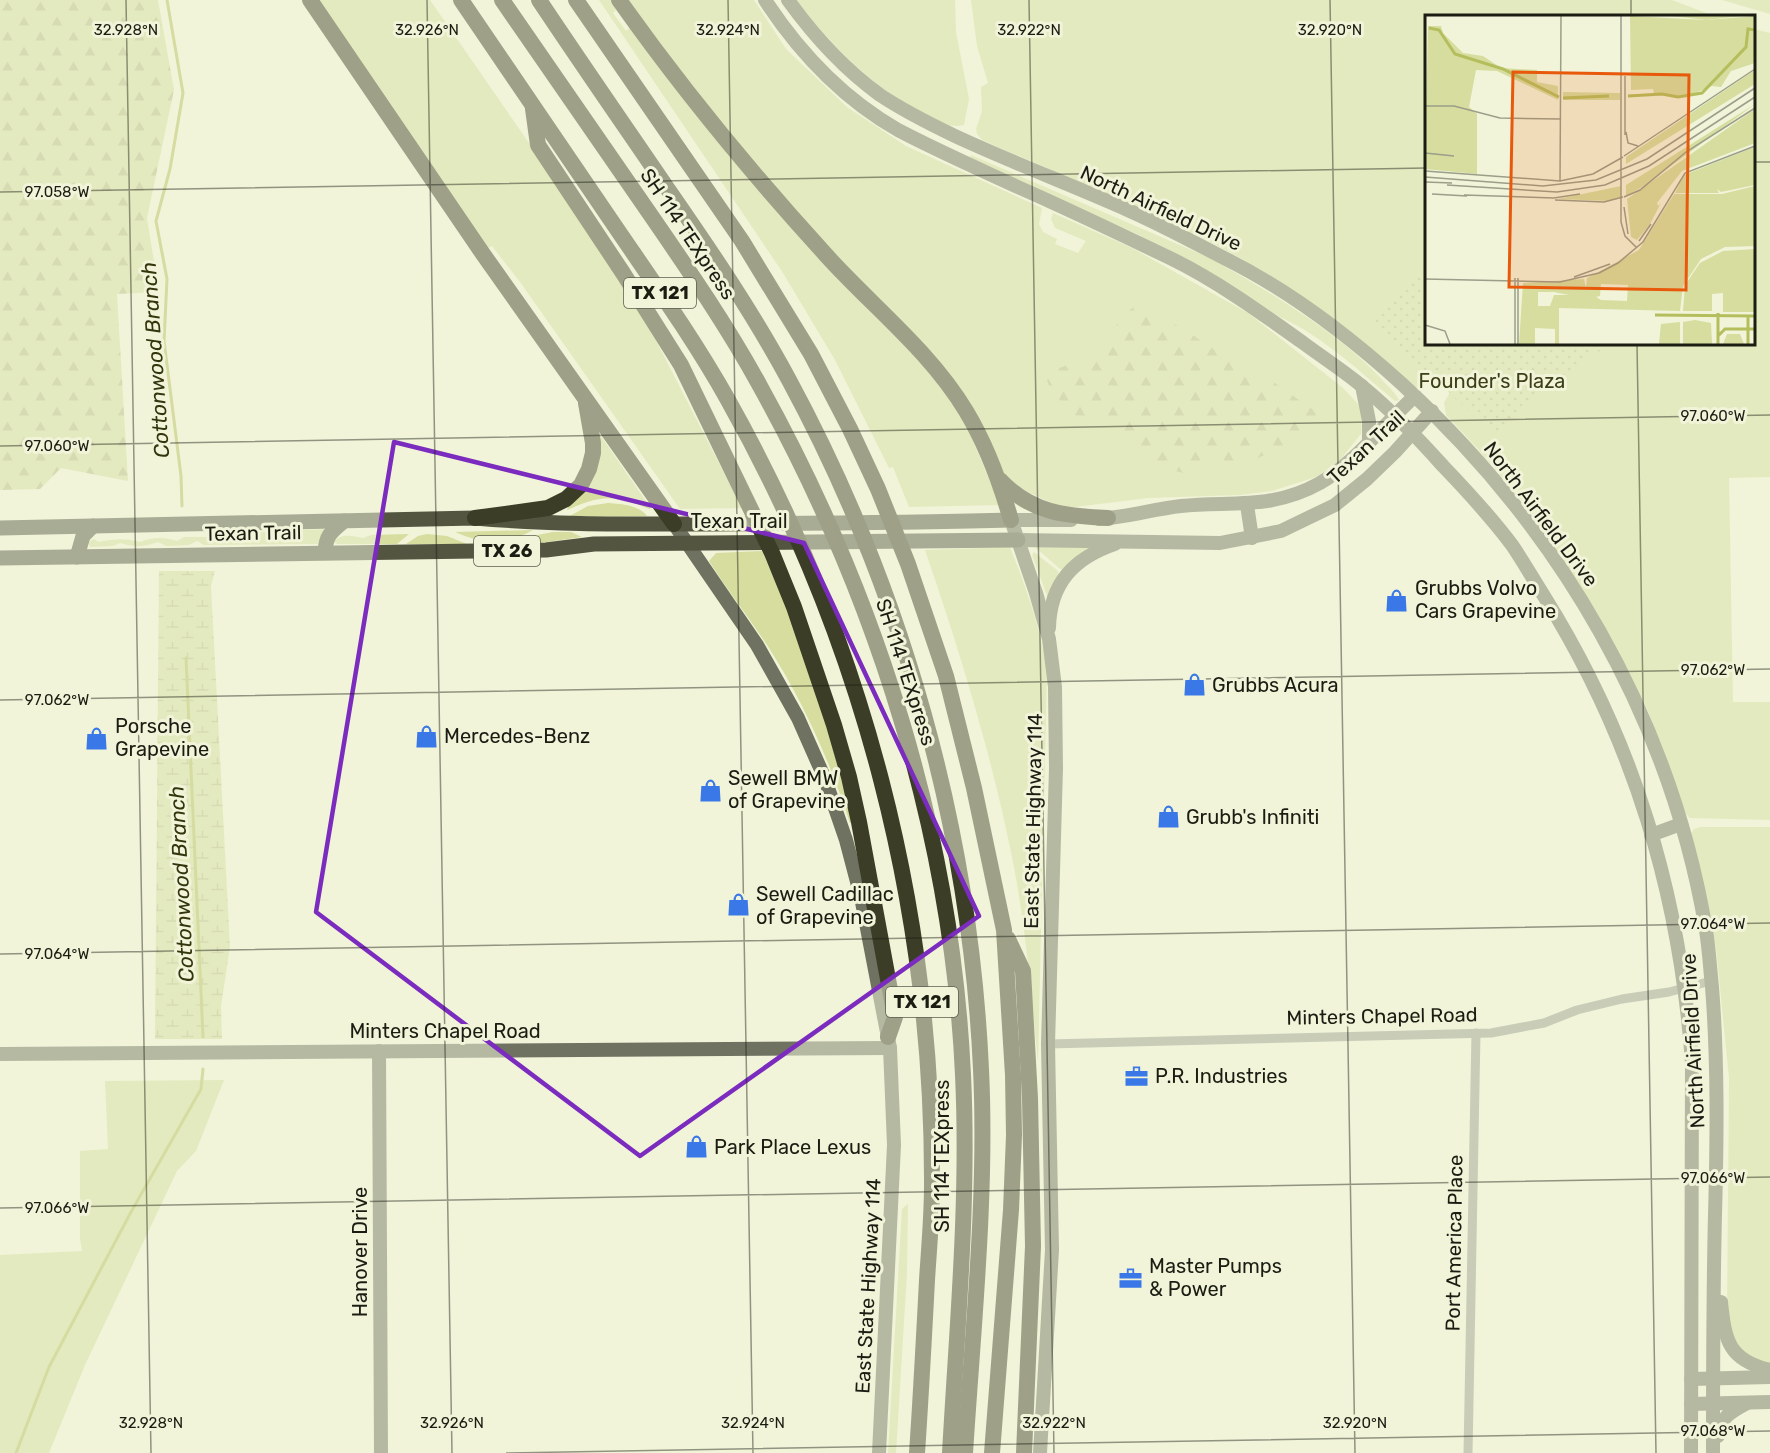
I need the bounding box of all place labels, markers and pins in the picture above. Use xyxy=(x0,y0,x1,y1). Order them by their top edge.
place label: Grubbs Volvo Cars Grapevine xyxy=(1415,576,1556,623)
shop icon: Grubbs Volvo Cars Grapevine xyxy=(1384,587,1410,613)
shop icon: Grubbs Acura xyxy=(1181,672,1207,698)
place label: Grubbs Acura xyxy=(1212,673,1338,697)
place label: Porsche Grapevine xyxy=(115,714,209,761)
shop icon: Mercedes-Benz xyxy=(413,723,439,749)
place label: Mercedes-Benz xyxy=(444,724,590,748)
shop icon: Porsche Grapevine xyxy=(84,725,110,751)
place label: Sewell BMW of Grapevine xyxy=(728,766,846,813)
shop icon: Sewell BMW of Grapevine xyxy=(697,777,723,803)
shop icon: Grubb's Infiniti xyxy=(1155,804,1181,830)
place label: Grubb's Infiniti xyxy=(1186,805,1319,829)
place label: Sewell Cadillac of Grapevine xyxy=(756,882,894,929)
shop icon: Sewell Cadillac of Grapevine xyxy=(725,892,751,918)
office icon: P.R. Industries xyxy=(1124,1063,1150,1089)
place label: P.R. Industries xyxy=(1155,1064,1288,1088)
shop icon: Park Place Lexus xyxy=(683,1134,709,1160)
place label: Park Place Lexus xyxy=(714,1135,871,1159)
place label: Master Pumps & Power xyxy=(1149,1254,1282,1301)
office icon: Master Pumps & Power xyxy=(1118,1265,1144,1291)

